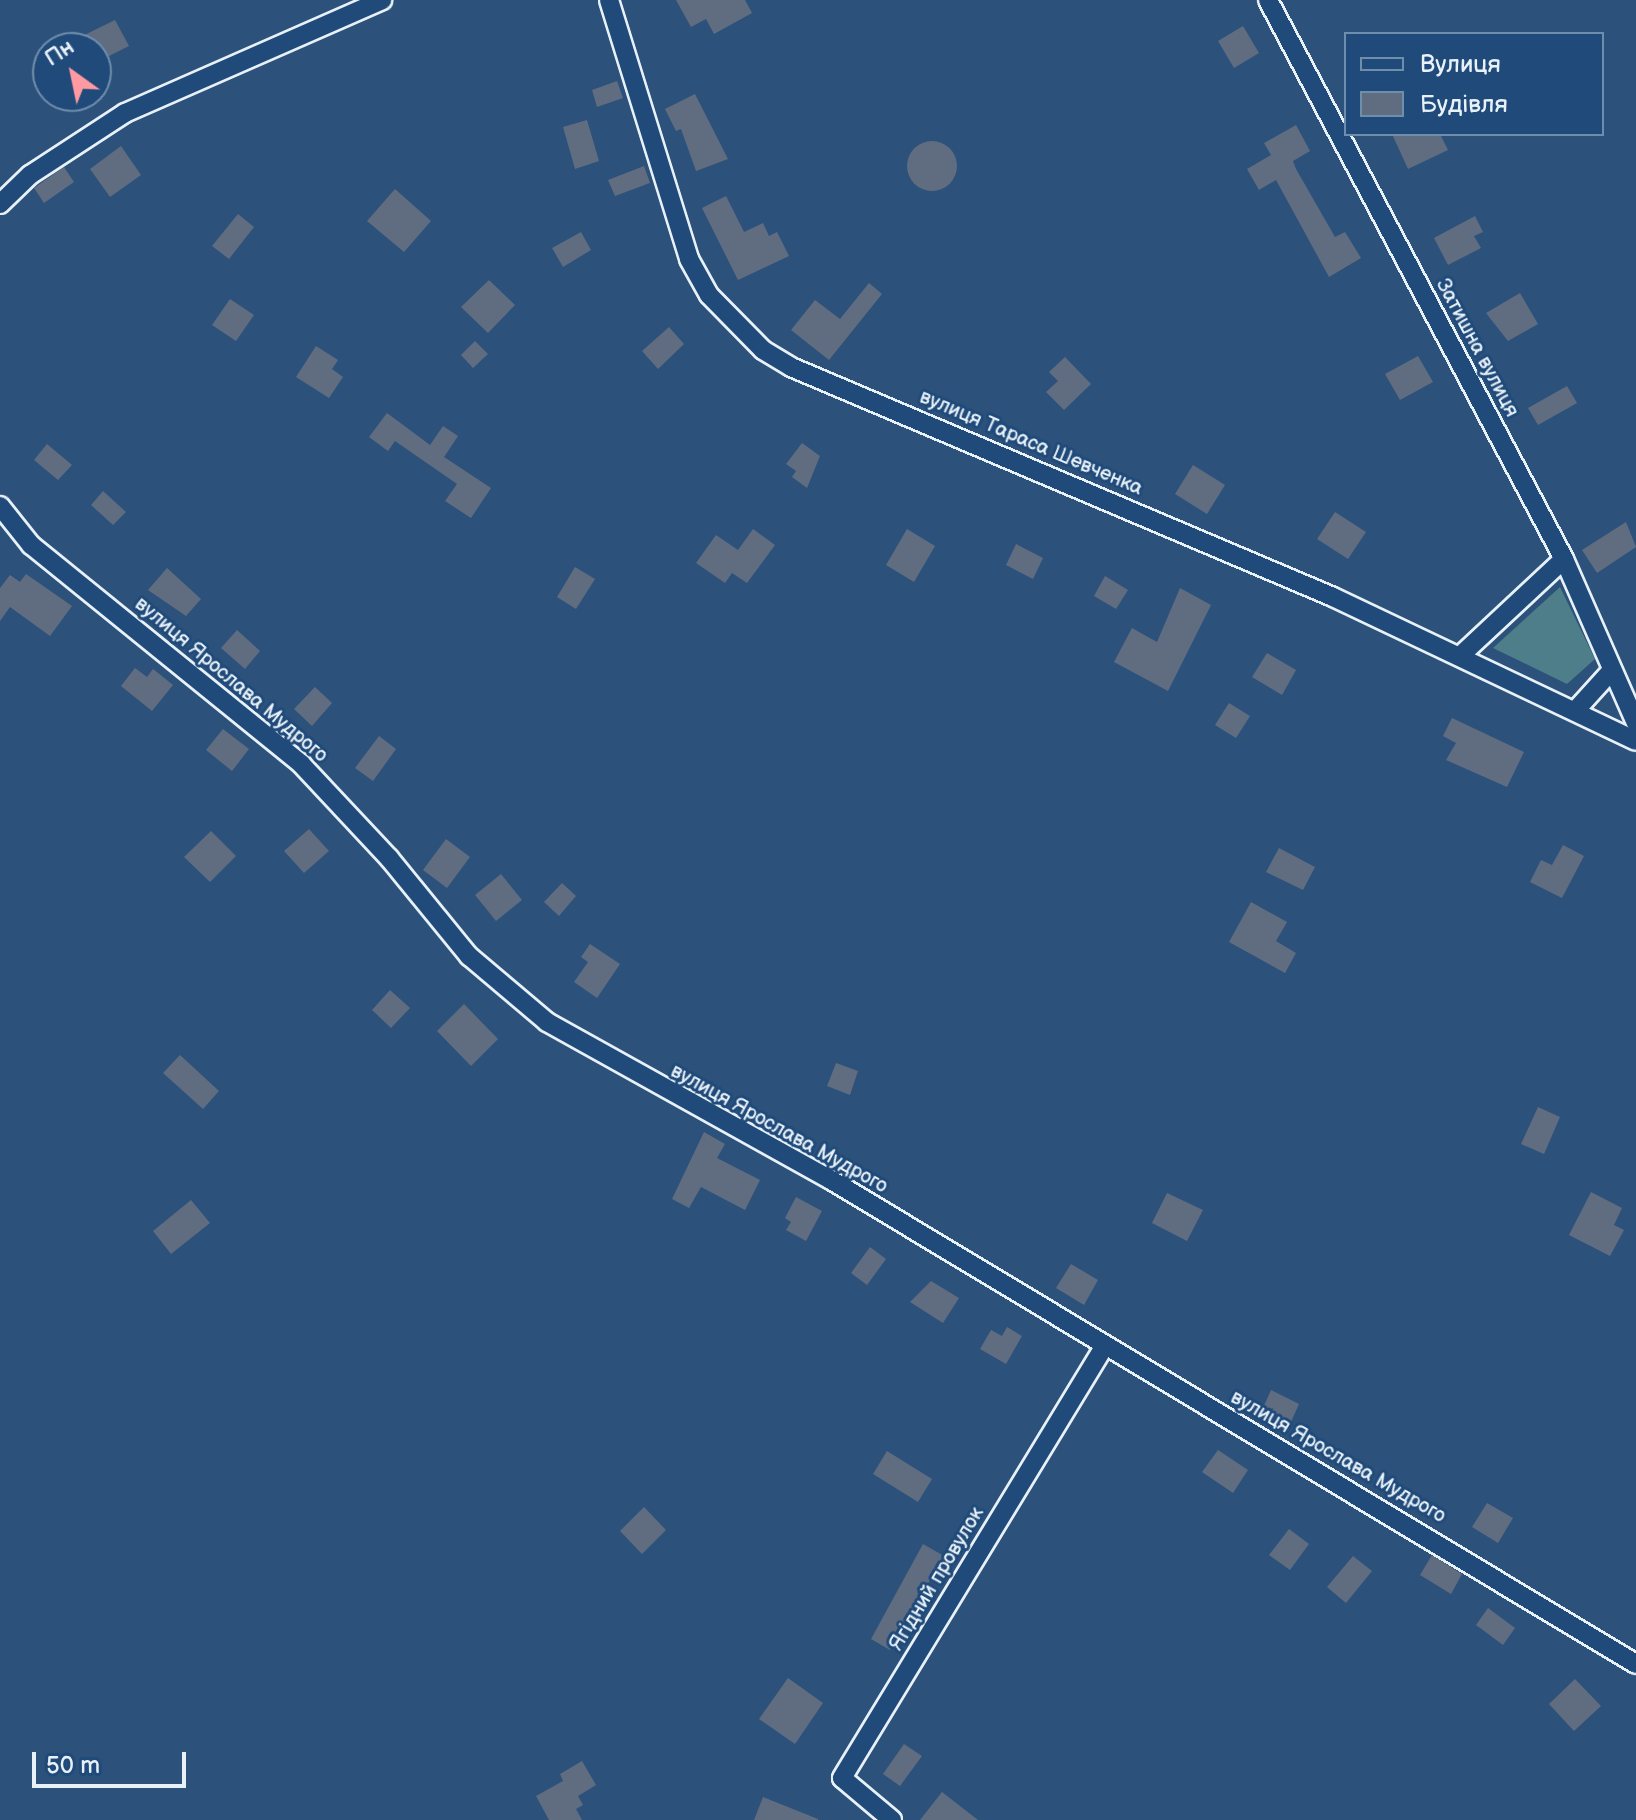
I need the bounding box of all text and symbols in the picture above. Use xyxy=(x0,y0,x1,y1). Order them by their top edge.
north arrow xyxy=(32,32,112,112)
legend xyxy=(1344,32,1604,136)
text: Пн xyxy=(40,34,79,72)
text: Вулиця xyxy=(1420,50,1501,79)
text: Будівля xyxy=(1420,90,1508,119)
street label: Затишна вулиця xyxy=(1430,275,1524,421)
street label: вулиця Тараса Шевченка xyxy=(916,385,1146,501)
street label: вулиця Ярослава Мудрого xyxy=(130,592,332,768)
street label: вулиця Ярослава Мудрого xyxy=(666,1059,892,1199)
street label: вулиця Ярослава Мудрого xyxy=(1226,1385,1450,1529)
street label: Ягідний провулок xyxy=(885,1503,989,1655)
scale bar xyxy=(36,1736,190,1786)
text: 50 m xyxy=(46,1751,100,1780)

